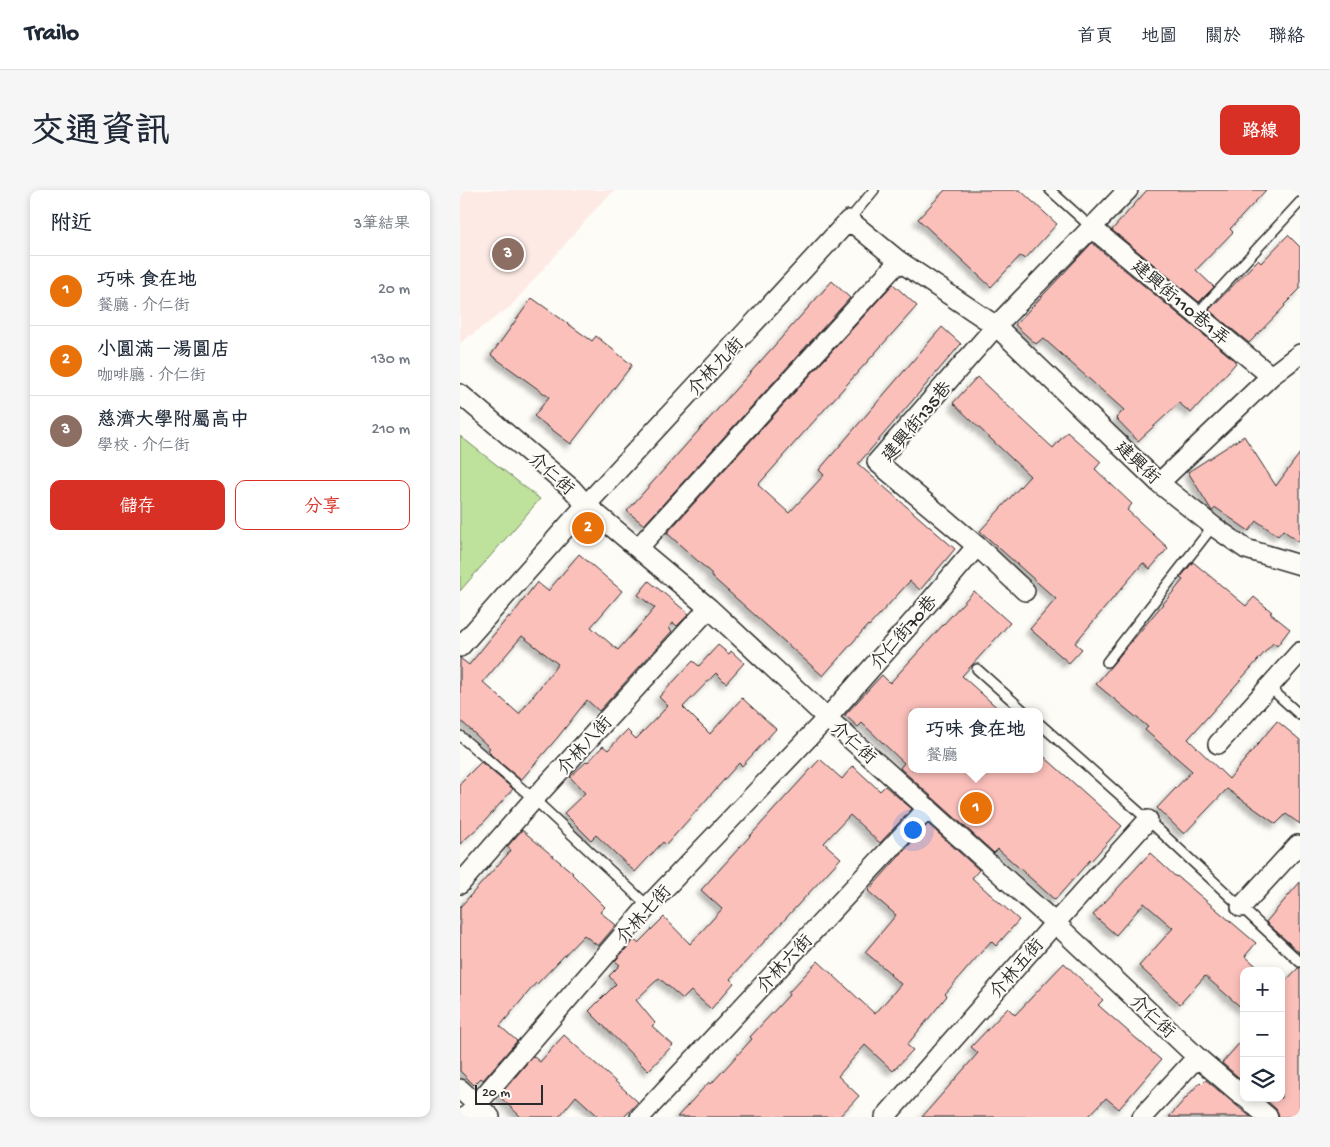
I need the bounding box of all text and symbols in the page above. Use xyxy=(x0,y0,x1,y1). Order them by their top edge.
text: Trailo xyxy=(25,20,79,49)
text: 首頁 xyxy=(1077,27,1113,48)
text: 地圖 xyxy=(1141,27,1177,48)
text: 關於 xyxy=(1205,27,1241,48)
text: 聯絡 xyxy=(1269,27,1305,48)
button: 路線 xyxy=(1220,105,1300,155)
text: 交通資訊 xyxy=(30,114,170,155)
text: 附近 xyxy=(50,213,92,238)
text: 3筆結果 xyxy=(354,216,410,235)
pin: 3 xyxy=(492,235,524,273)
street label: 建興街110巷1弄 xyxy=(1126,256,1234,351)
text: 巧味 食在地 xyxy=(97,270,197,293)
text: 1 xyxy=(63,281,69,300)
text: 20 m xyxy=(378,281,410,300)
text: 餐廳 · 介仁街 xyxy=(97,298,190,317)
street label: 介林九街 xyxy=(684,334,749,401)
text: 小圓滿－湯圓店 xyxy=(97,340,230,363)
text: 2 xyxy=(62,351,70,370)
text: 130 m xyxy=(371,351,410,370)
text: 咖啡廳 · 介仁街 xyxy=(97,368,206,387)
street label: 建興街135巷 xyxy=(878,378,957,467)
text: 慈濟大學附屬高中 xyxy=(97,410,249,433)
text: 3 xyxy=(62,421,70,440)
text: 210 m xyxy=(371,421,410,440)
street label: 建興街 xyxy=(1109,437,1164,490)
text: 學校 · 介仁街 xyxy=(97,438,190,457)
street label: 介仁街 xyxy=(523,448,578,501)
button: 儲存 xyxy=(50,480,225,530)
button: 分享 xyxy=(235,480,410,530)
pin: 2 xyxy=(572,509,604,547)
street label: 介仁街70巷 xyxy=(866,592,943,675)
popup xyxy=(908,708,1043,773)
street label: 介林八街 xyxy=(553,712,618,780)
street label: 介仁街 xyxy=(825,717,880,770)
text: 巧味 食在地 xyxy=(926,720,1025,743)
text: 餐廳 xyxy=(926,748,958,767)
pin: 1 xyxy=(960,789,992,827)
your location xyxy=(900,817,926,843)
street label: 介林七街 xyxy=(612,881,677,949)
street label: 介林六街 xyxy=(753,931,818,998)
street label: 介林五街 xyxy=(986,935,1049,1004)
map controls xyxy=(1240,967,1285,1102)
button: + xyxy=(1240,967,1285,1012)
street label: 介仁街 xyxy=(1124,991,1179,1044)
button: − xyxy=(1240,1012,1285,1057)
button: layers xyxy=(1240,1057,1285,1102)
scale bar xyxy=(475,1082,542,1105)
text: 20 m xyxy=(482,1085,510,1102)

